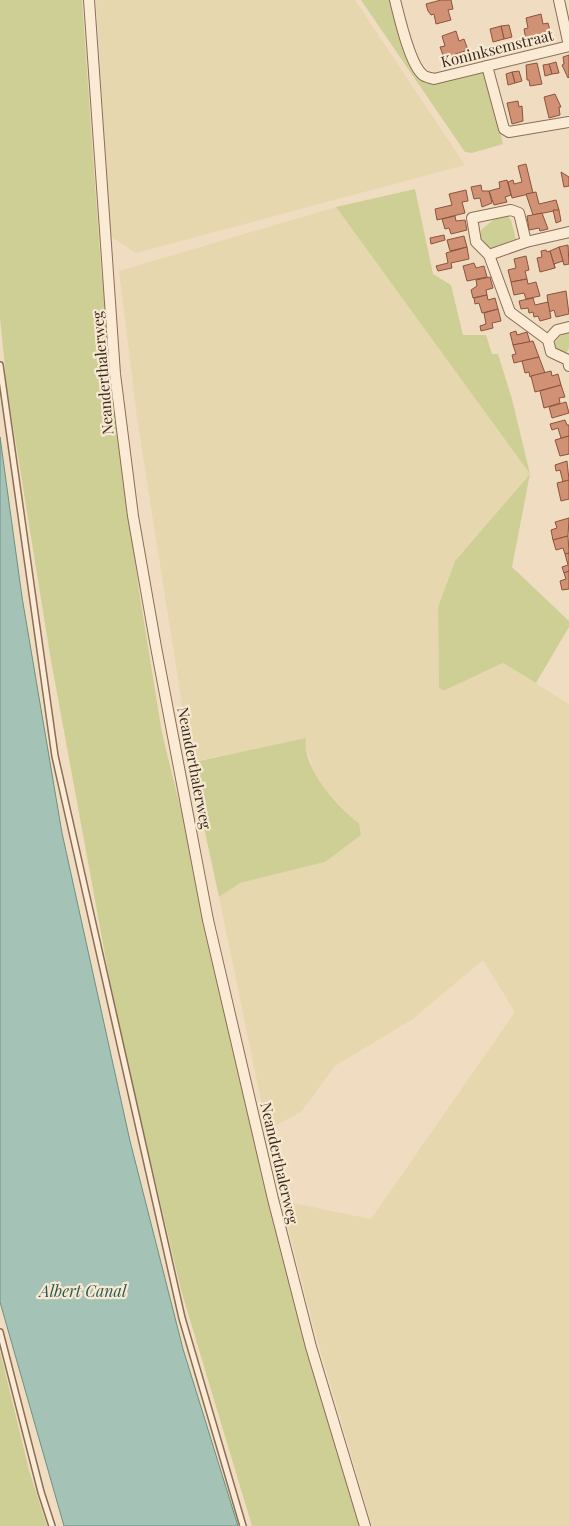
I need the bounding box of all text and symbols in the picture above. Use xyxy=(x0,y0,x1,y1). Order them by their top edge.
street label: Koninksemstraat xyxy=(439,24,556,72)
street label: Neanderthalerweg xyxy=(87,310,117,436)
street label: Neanderthalerweg xyxy=(173,705,217,831)
street label: Neanderthalerweg xyxy=(256,1100,304,1226)
water label: Albert Canal xyxy=(38,1280,127,1301)

